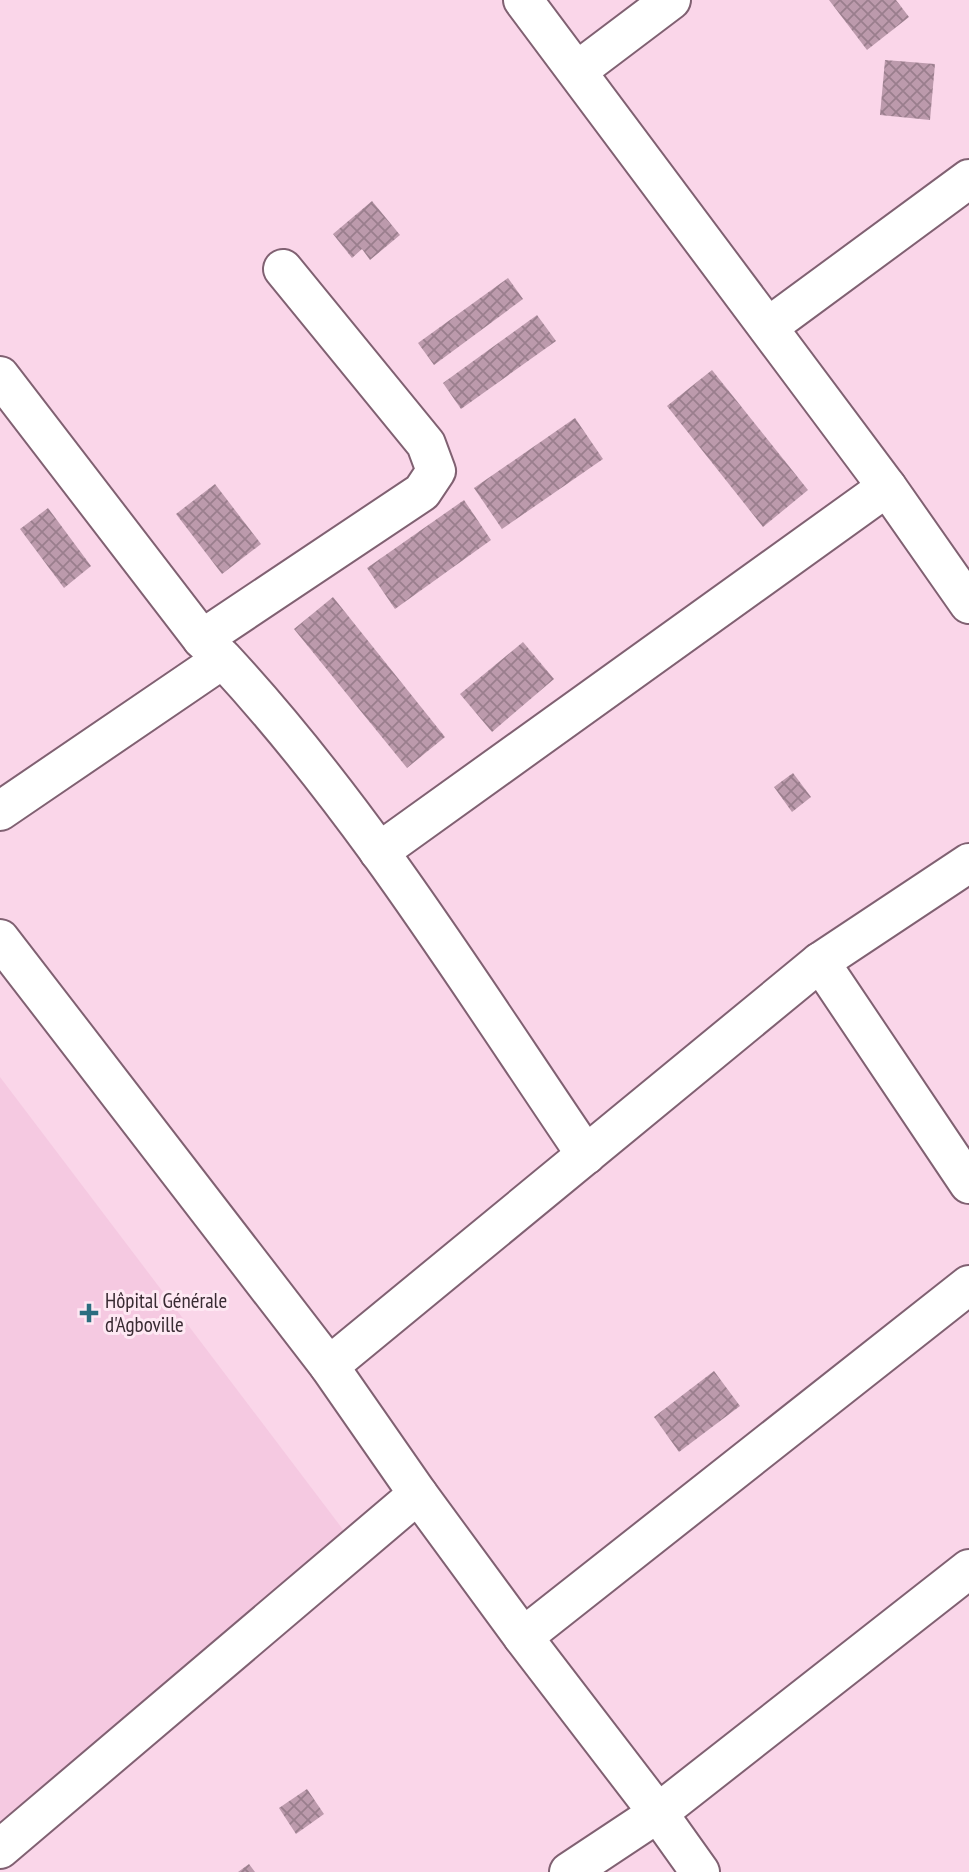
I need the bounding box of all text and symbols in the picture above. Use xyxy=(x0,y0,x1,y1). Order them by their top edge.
place label: Hôpital Générale d'Agboville xyxy=(105,1287,227,1338)
marker: Hôpital Générale d'Agboville xyxy=(79,1303,99,1323)

